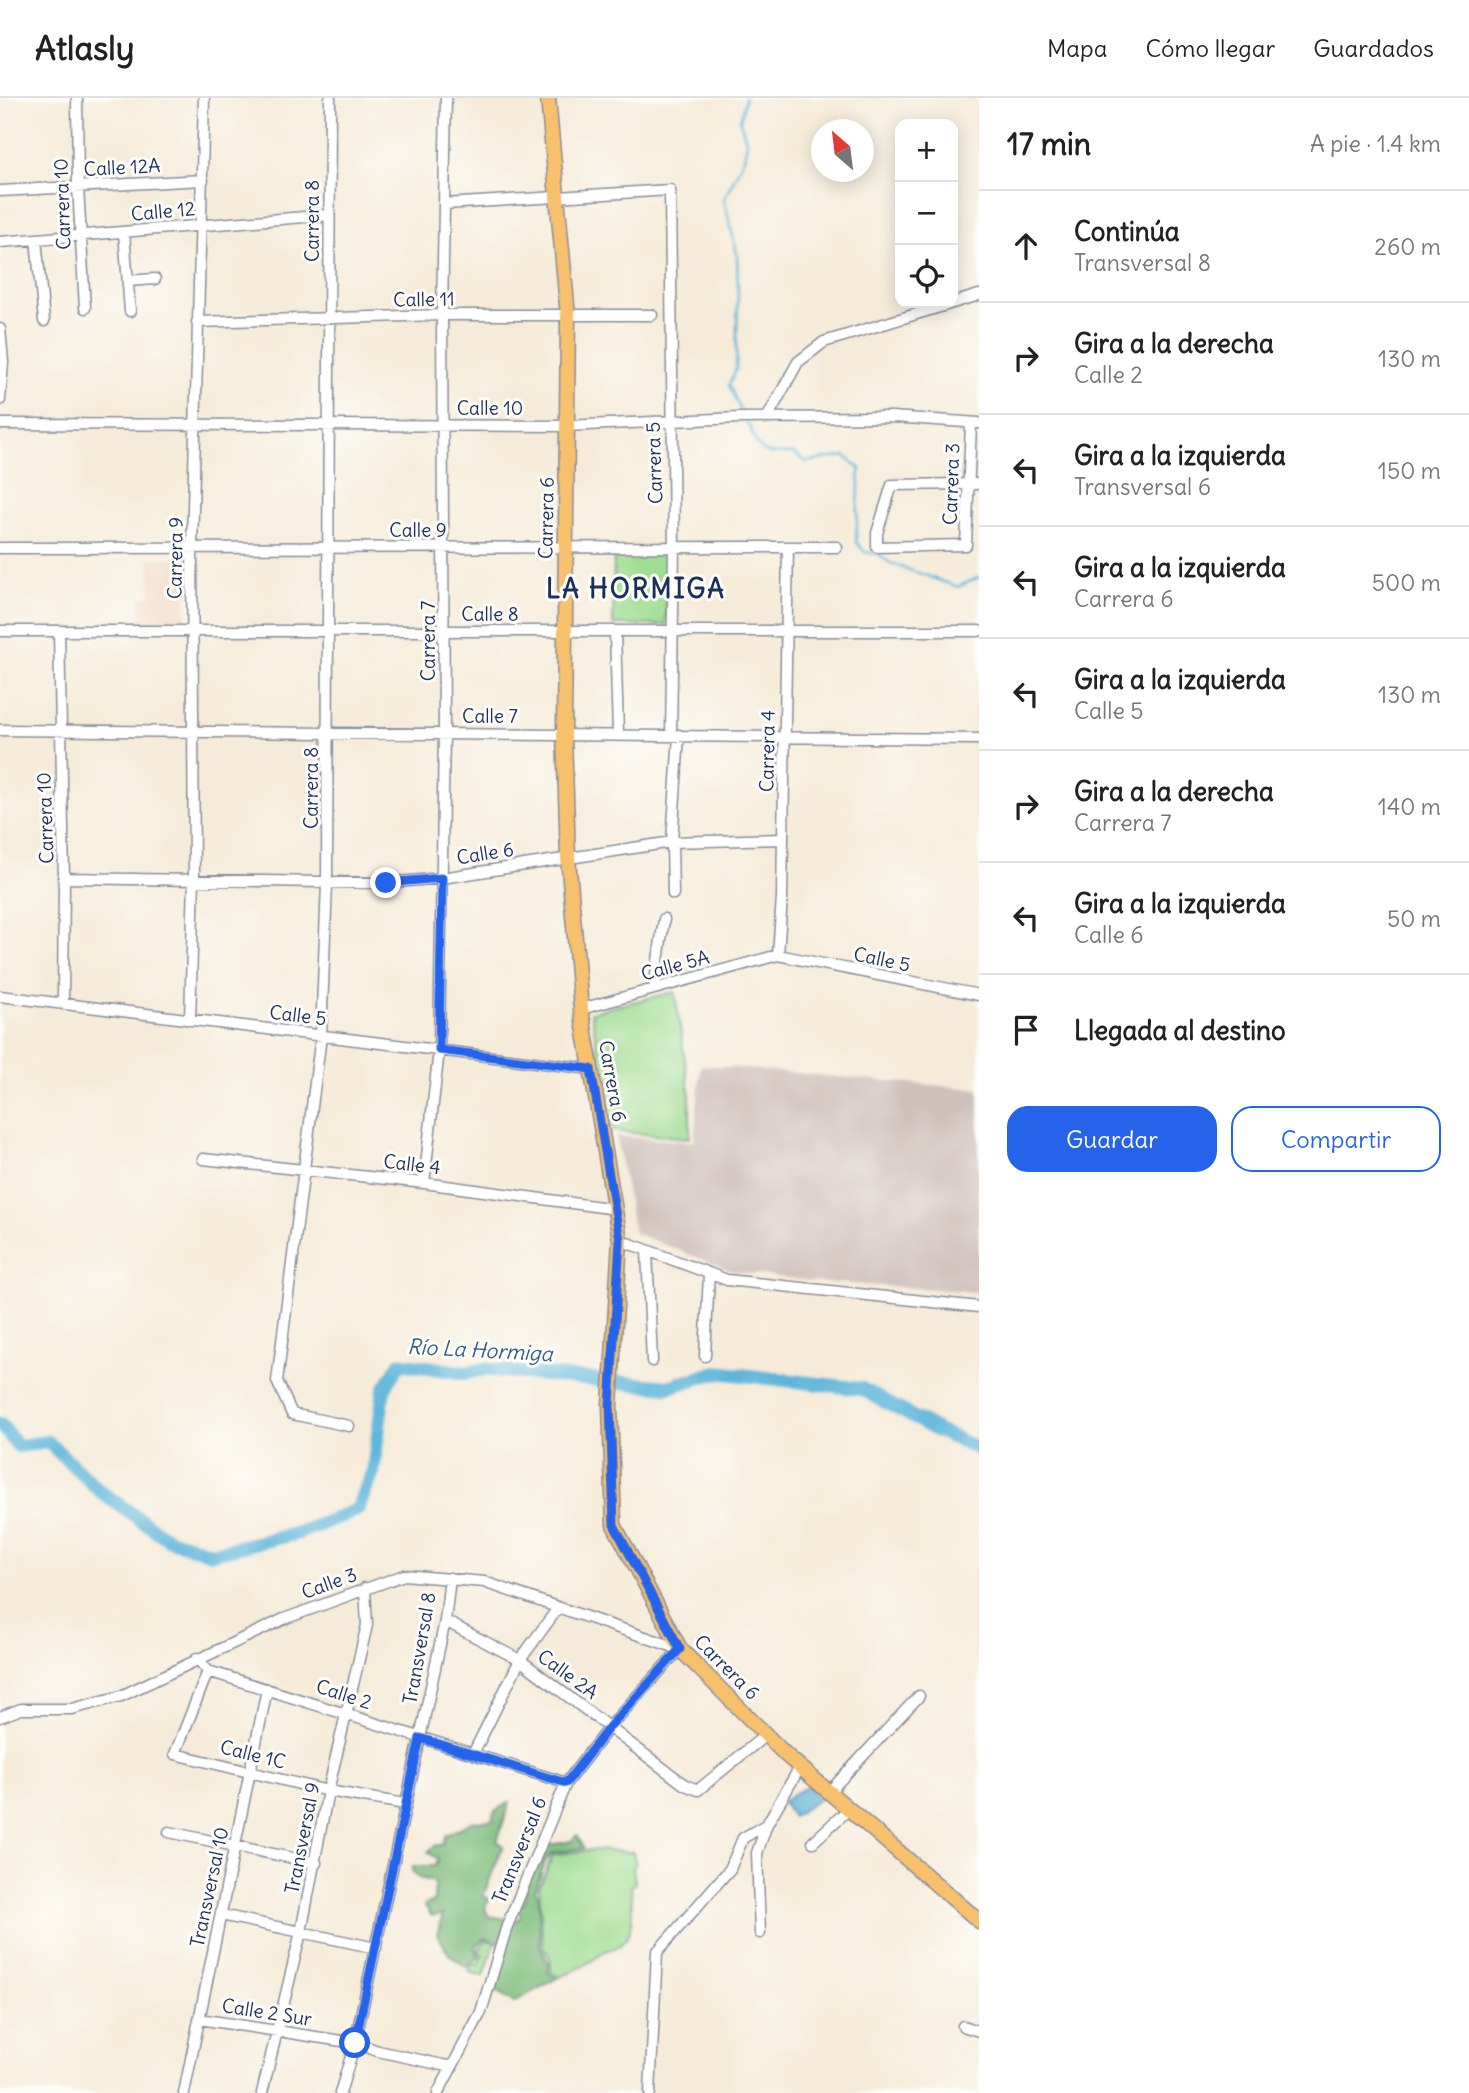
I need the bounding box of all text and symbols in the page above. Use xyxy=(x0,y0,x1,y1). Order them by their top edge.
text: Atlasly xyxy=(35,27,134,69)
text: Mapa xyxy=(1047,33,1107,63)
text: Cómo llegar xyxy=(1145,33,1275,63)
text: Guardados xyxy=(1313,33,1434,63)
north arrow xyxy=(811,119,874,182)
map controls xyxy=(895,119,958,308)
button: + xyxy=(895,119,958,182)
text: 17 min xyxy=(1007,125,1091,163)
text: A pie · 1.4 km xyxy=(1310,129,1441,158)
street label: Calle 12A xyxy=(83,153,161,181)
street label: Carrera 10 xyxy=(48,158,76,250)
street label: Carrera 8 xyxy=(300,180,324,262)
button: − xyxy=(895,182,958,245)
street label: Calle 12 xyxy=(130,196,196,226)
text: Continúa xyxy=(1074,215,1180,248)
icon: ahead xyxy=(1007,227,1045,265)
text: 260 m xyxy=(1374,232,1441,261)
button: locate xyxy=(895,245,958,308)
text: Transversal 8 xyxy=(1074,248,1211,277)
street label: Calle 11 xyxy=(393,286,455,312)
text: Gira a la derecha xyxy=(1074,327,1274,360)
icon: right xyxy=(1007,339,1045,377)
text: 130 m xyxy=(1378,344,1441,373)
text: Calle 2 xyxy=(1074,360,1143,389)
street label: Calle 10 xyxy=(457,396,523,420)
street label: Carrera 5 xyxy=(641,421,667,505)
text: Gira a la izquierda xyxy=(1074,439,1286,472)
street label: Carrera 3 xyxy=(938,443,964,525)
icon: left xyxy=(1007,451,1045,489)
text: 150 m xyxy=(1378,456,1441,485)
text: Transversal 6 xyxy=(1074,472,1211,501)
street label: Carrera 6 xyxy=(533,477,559,559)
street label: Carrera 9 xyxy=(162,517,188,599)
street label: Calle 9 xyxy=(389,518,447,542)
text: Gira a la izquierda xyxy=(1074,551,1286,584)
icon: left xyxy=(1007,563,1045,601)
text: 500 m xyxy=(1372,568,1441,597)
district label: LA HORMIGA xyxy=(546,572,726,605)
text: Carrera 6 xyxy=(1074,584,1174,613)
street label: Carrera 7 xyxy=(416,601,440,681)
street label: Calle 8 xyxy=(461,602,519,626)
text: Gira a la izquierda xyxy=(1074,663,1286,696)
icon: left xyxy=(1007,675,1045,713)
text: 130 m xyxy=(1378,680,1441,709)
text: Calle 5 xyxy=(1074,696,1143,725)
street label: Calle 7 xyxy=(462,704,518,728)
street label: Carrera 4 xyxy=(754,710,780,792)
street label: Carrera 8 xyxy=(299,747,323,829)
street label: Carrera 10 xyxy=(31,772,59,864)
text: Gira a la derecha xyxy=(1074,775,1274,808)
icon: right xyxy=(1007,787,1045,825)
text: 140 m xyxy=(1378,792,1441,821)
text: Carrera 7 xyxy=(1074,808,1172,837)
street label: Calle 6 xyxy=(455,837,515,869)
route end xyxy=(370,867,401,898)
text: Gira a la izquierda xyxy=(1074,887,1286,920)
icon: left xyxy=(1007,899,1045,937)
text: 50 m xyxy=(1387,904,1441,933)
text: Calle 6 xyxy=(1074,920,1144,949)
street label: Calle 5 xyxy=(851,941,913,977)
street label: Calle 5A xyxy=(638,944,712,986)
street label: Calle 5 xyxy=(268,1000,328,1030)
icon: arrive xyxy=(1007,1011,1045,1049)
text: Llegada al destino xyxy=(1074,1014,1286,1047)
street label: Carrera 6 xyxy=(594,1038,632,1124)
button: Guardar xyxy=(1007,1106,1217,1172)
button: Compartir xyxy=(1231,1106,1441,1172)
street label: Calle 4 xyxy=(382,1149,442,1179)
water label: Río La Hormiga xyxy=(407,1333,554,1367)
street label: Calle 3 xyxy=(298,1562,360,1604)
street label: Transversal 8 xyxy=(397,1590,441,1706)
street label: Carrera 6 xyxy=(689,1629,765,1705)
street label: Calle 2A xyxy=(533,1644,603,1704)
street label: Calle 2 xyxy=(313,1674,375,1714)
street label: Calle 1C xyxy=(218,1734,288,1774)
street label: Transversal 9 xyxy=(279,1780,325,1896)
street label: Transversal 6 xyxy=(487,1793,551,1907)
street label: Transversal 10 xyxy=(185,1825,233,1949)
street label: Calle 2 Sur xyxy=(220,1993,314,2031)
route start xyxy=(339,2027,370,2058)

